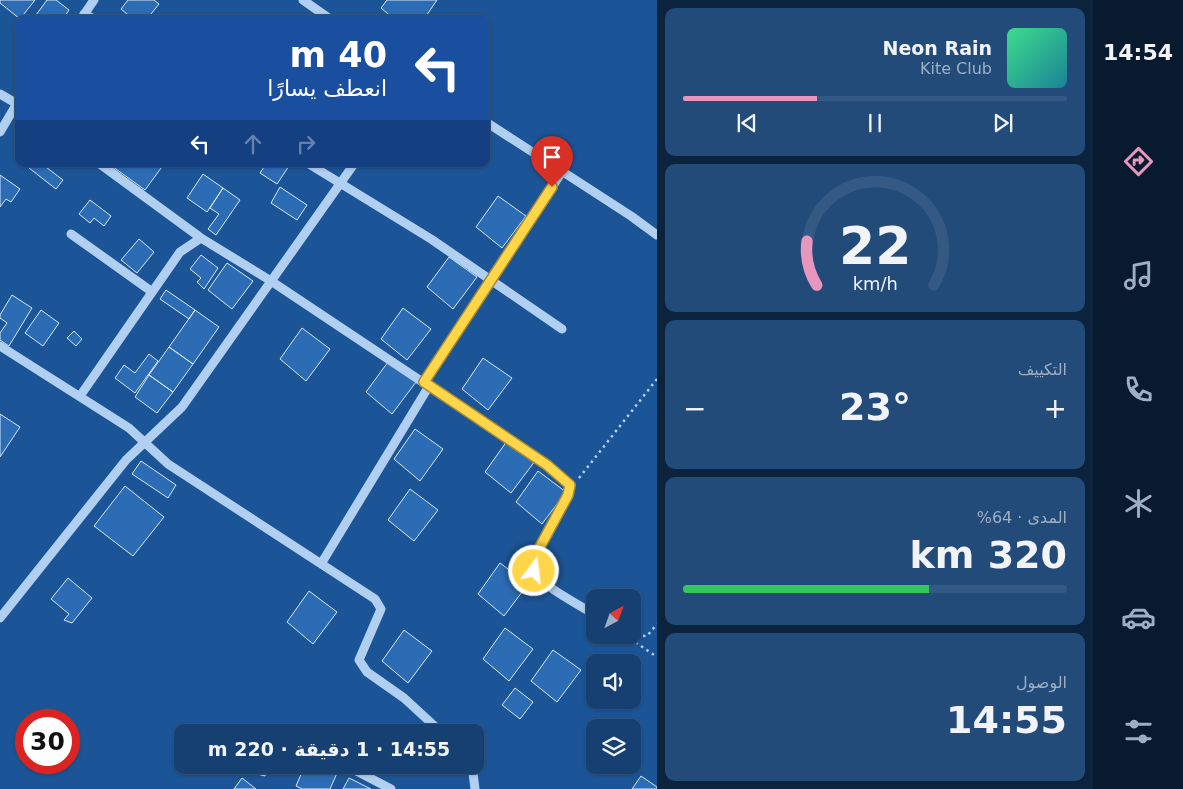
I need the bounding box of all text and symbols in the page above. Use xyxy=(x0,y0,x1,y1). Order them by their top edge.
text: 40 m xyxy=(290,35,387,75)
icon: left xyxy=(405,35,470,100)
text: Neon Rain xyxy=(883,37,992,59)
text: 14:54 xyxy=(1103,40,1173,65)
text: Kite Club xyxy=(920,59,992,78)
text: انعطف يسارًا xyxy=(267,76,387,101)
icon: previous xyxy=(733,109,761,137)
icon: pause xyxy=(861,109,889,137)
icon: next xyxy=(989,109,1017,137)
icon: left xyxy=(186,130,214,158)
icon: ahead xyxy=(239,130,267,158)
icon: right xyxy=(292,130,320,158)
pin xyxy=(531,136,573,187)
icon: arrive xyxy=(538,143,566,171)
icon: directions xyxy=(1121,144,1156,179)
text: 22 xyxy=(839,216,911,276)
icon: music xyxy=(1121,258,1156,293)
text: km/h xyxy=(852,273,898,294)
text: التكييف xyxy=(1018,360,1067,379)
icon: phone xyxy=(1121,372,1156,407)
text: 23° xyxy=(839,385,911,429)
text: − xyxy=(683,392,706,425)
text: + xyxy=(1044,392,1067,425)
icon: climate xyxy=(1121,486,1156,521)
text: المدى · 64% xyxy=(977,508,1067,527)
text: 320 km xyxy=(910,533,1067,577)
position arrow xyxy=(507,544,559,596)
north arrow xyxy=(586,589,641,644)
map controls xyxy=(586,589,641,774)
icon: car xyxy=(1121,600,1156,635)
button: sound xyxy=(586,654,641,709)
text: الوصول xyxy=(1016,673,1067,692)
text: 14:55 xyxy=(946,698,1067,742)
speed limit sign: 30 xyxy=(15,709,80,774)
icon: filters xyxy=(1121,714,1156,749)
button: layers xyxy=(586,719,641,774)
text: 14:55 · 1 دقيقة · 220 m xyxy=(208,738,450,760)

